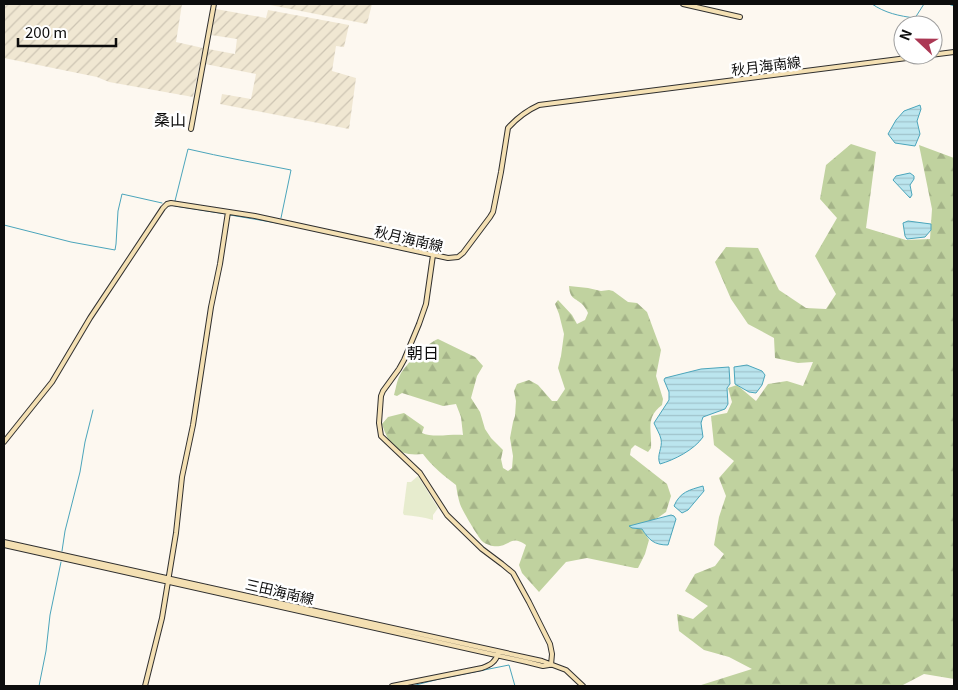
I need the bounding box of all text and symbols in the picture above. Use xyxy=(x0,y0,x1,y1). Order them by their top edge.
scale bar xyxy=(18,15,115,47)
north arrow xyxy=(893,15,943,65)
text: 200 m xyxy=(25,21,67,42)
text: N xyxy=(894,26,916,43)
street label: 秋月海南線 xyxy=(730,51,802,79)
district label: 桑山 xyxy=(154,107,186,131)
street label: 秋月海南線 xyxy=(373,220,445,256)
district label: 朝日 xyxy=(407,340,439,364)
street label: 三田海南線 xyxy=(244,573,316,609)

